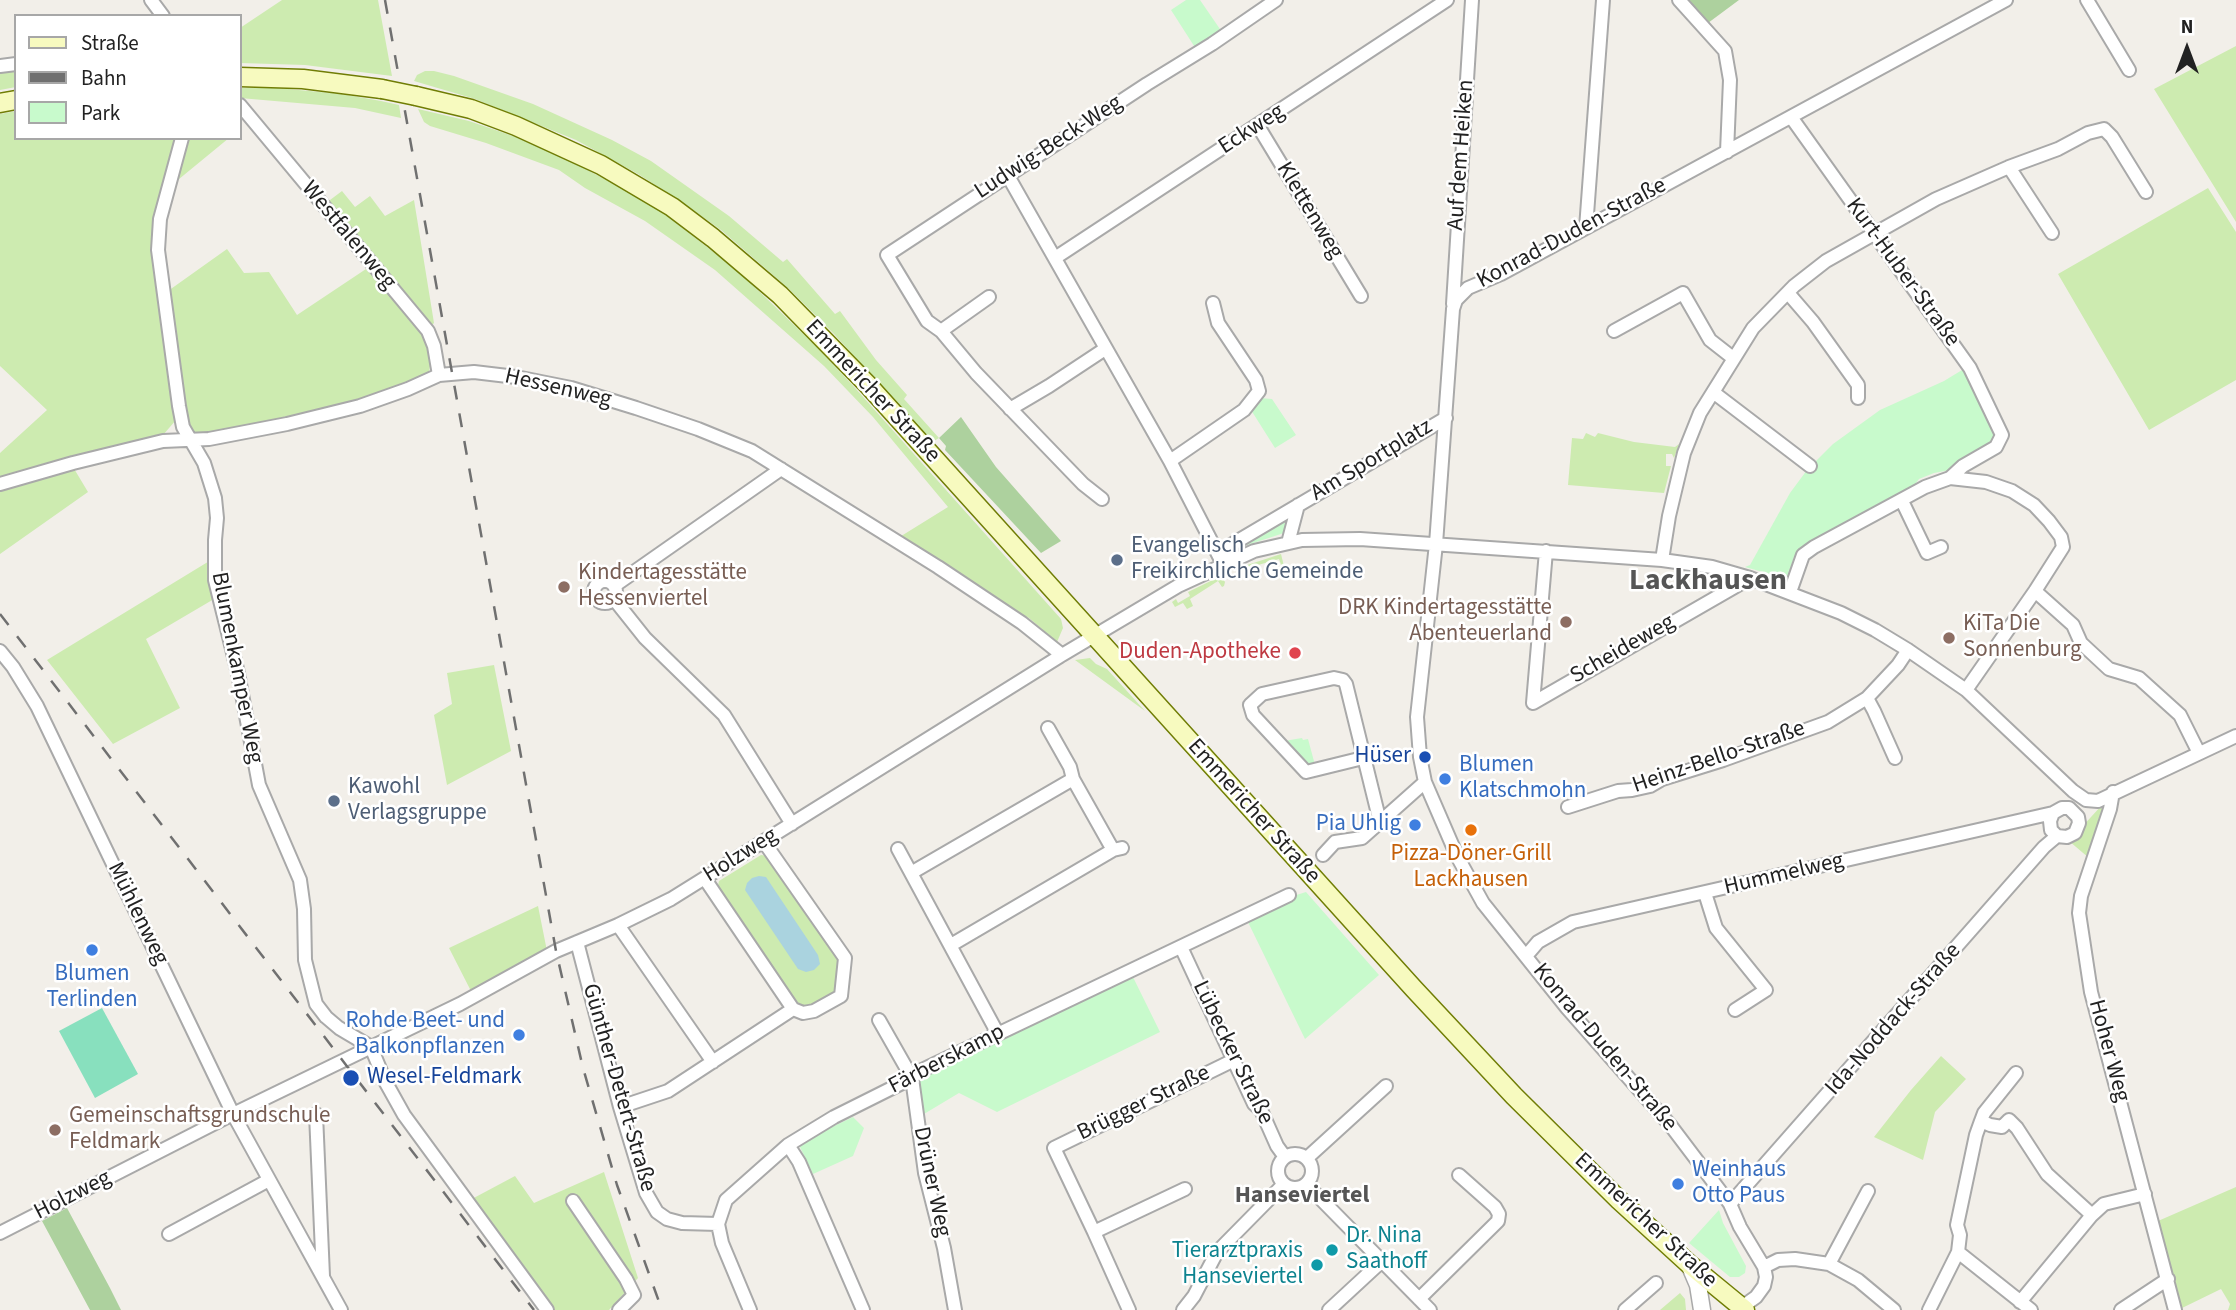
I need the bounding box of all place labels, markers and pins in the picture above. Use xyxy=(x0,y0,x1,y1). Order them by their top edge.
place label: Evangelisch Freikirchliche Gemeinde xyxy=(1131,533,1364,587)
marker: Evangelisch Freikirchliche Gemeinde xyxy=(1109,552,1125,568)
place label: Kindertagesstätte Hessenviertel xyxy=(578,560,747,614)
marker: Kindertagesstätte Hessenviertel xyxy=(556,579,572,595)
place label: DRK Kindertagesstätte Abenteuerland xyxy=(1338,595,1552,649)
place label: KiTa Die Sonnenburg xyxy=(1963,611,2081,665)
marker: DRK Kindertagesstätte Abenteuerland xyxy=(1558,614,1574,630)
marker: KiTa Die Sonnenburg xyxy=(1941,630,1957,646)
place label: Duden-Apotheke xyxy=(1119,639,1281,667)
marker: Duden-Apotheke xyxy=(1287,645,1303,661)
place label: Hüser xyxy=(1354,743,1411,771)
marker: Hüser xyxy=(1417,749,1433,765)
place label: Blumen Klatschmohn xyxy=(1459,752,1586,806)
marker: Blumen Klatschmohn xyxy=(1437,771,1453,787)
place label: Kawohl Verlagsgruppe xyxy=(348,774,487,828)
marker: Kawohl Verlagsgruppe xyxy=(326,793,342,809)
place label: Pia Uhlig xyxy=(1316,811,1401,839)
marker: Pia Uhlig xyxy=(1407,817,1423,833)
marker: Pizza-Döner-Grill Lackhausen xyxy=(1463,822,1479,838)
place label: Pizza-Döner-Grill Lackhausen xyxy=(1390,841,1552,895)
marker: Blumen Terlinden xyxy=(84,942,100,958)
place label: Blumen Terlinden xyxy=(46,961,138,1015)
place label: Rohde Beet- und Balkonpflanzen xyxy=(345,1008,505,1062)
marker: Rohde Beet- und Balkonpflanzen xyxy=(511,1027,527,1043)
place label: Wesel-Feldmark xyxy=(367,1064,522,1092)
marker: Wesel-Feldmark xyxy=(341,1068,361,1088)
place label: Gemeinschaftsgrundschule Feldmark xyxy=(69,1103,330,1157)
marker: Gemeinschaftsgrundschule Feldmark xyxy=(47,1122,63,1138)
place label: Weinhaus Otto Paus xyxy=(1692,1157,1786,1211)
marker: Weinhaus Otto Paus xyxy=(1670,1176,1686,1192)
place label: Dr. Nina Saathoff xyxy=(1346,1223,1427,1277)
place label: Tierarztpraxis Hanseviertel xyxy=(1172,1238,1303,1292)
marker: Dr. Nina Saathoff xyxy=(1324,1242,1340,1258)
marker: Tierarztpraxis Hanseviertel xyxy=(1309,1257,1325,1273)

